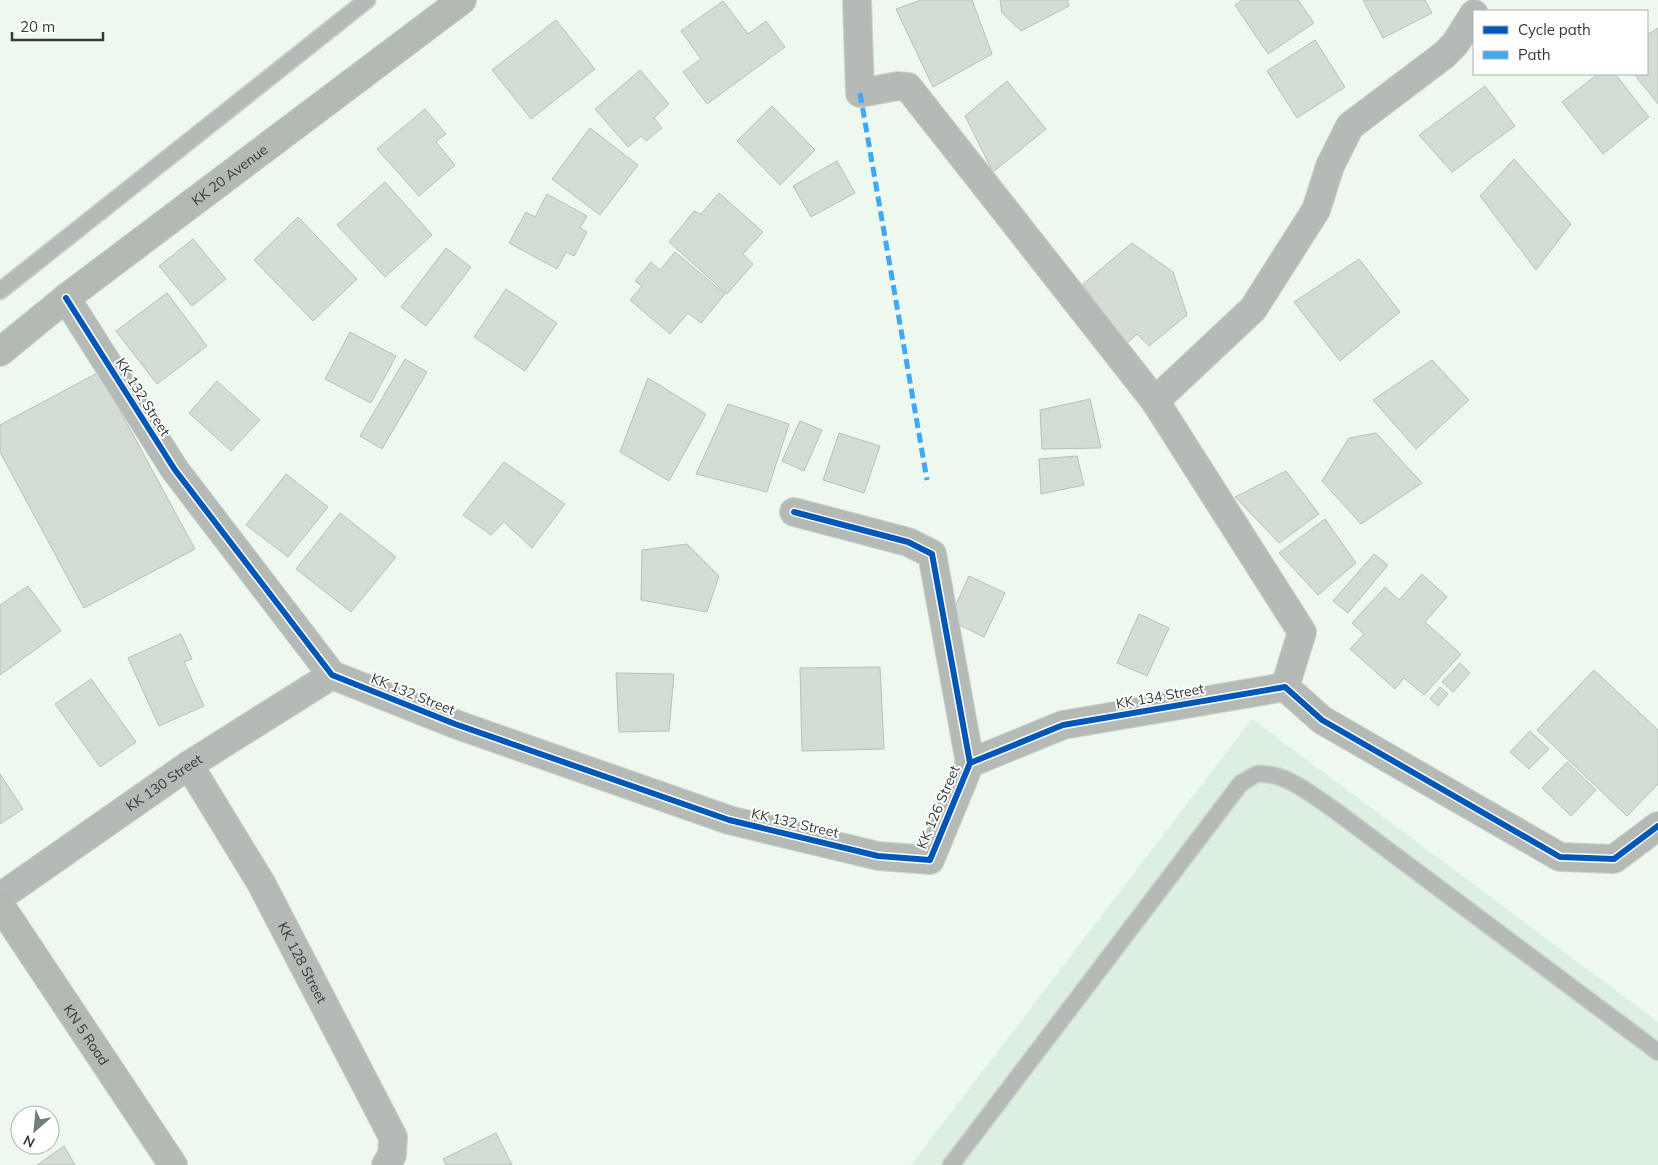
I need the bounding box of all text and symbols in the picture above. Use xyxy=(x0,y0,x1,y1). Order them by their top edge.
scale bar xyxy=(12,10,104,42)
legend xyxy=(1473,10,1648,75)
text: 20 m xyxy=(20,17,55,36)
text: Cycle path xyxy=(1518,20,1591,39)
text: Path xyxy=(1518,45,1550,64)
street label: KK 20 Avenue xyxy=(188,140,271,209)
street label: KK 132 Street xyxy=(112,354,174,440)
street label: KK 132 Street xyxy=(368,669,458,719)
street label: KK 134 Street xyxy=(1115,679,1205,713)
street label: KK 130 Street xyxy=(122,750,206,815)
street label: KK 126 Street xyxy=(912,762,964,851)
street label: KK 132 Street xyxy=(750,804,840,842)
street label: KK 128 Street xyxy=(274,919,331,1006)
street label: KN 5 Road xyxy=(60,1001,113,1069)
north arrow xyxy=(10,1105,60,1155)
text: N xyxy=(20,1131,38,1152)

